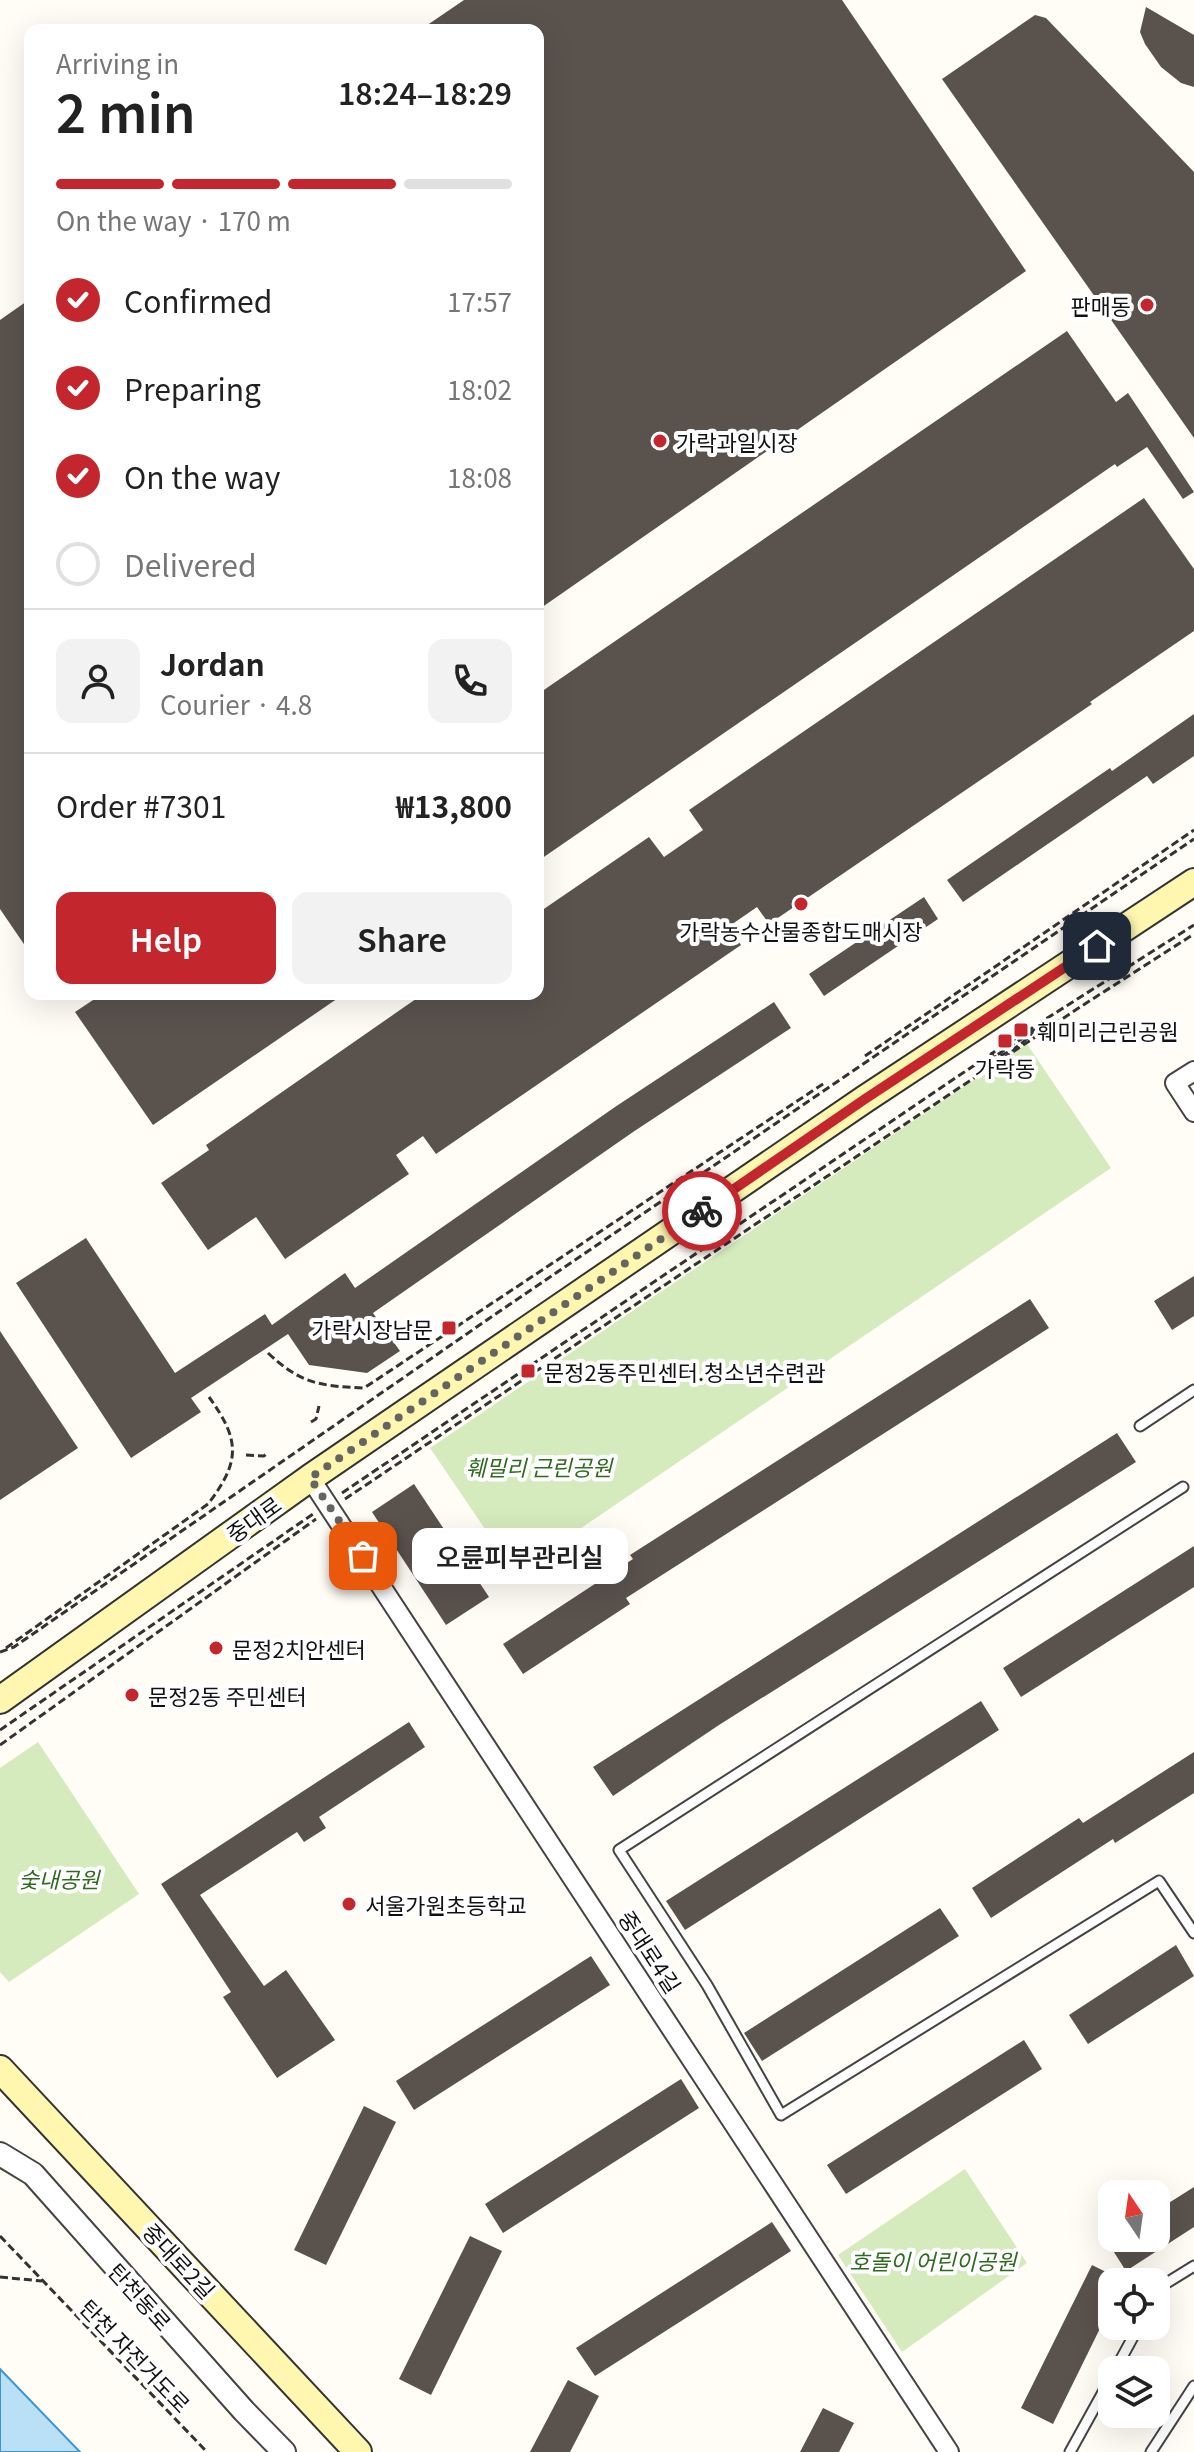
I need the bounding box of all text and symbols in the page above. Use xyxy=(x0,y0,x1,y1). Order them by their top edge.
text: Arriving in xyxy=(56,44,179,81)
text: 18:24–18:29 xyxy=(338,70,512,114)
text: 2 min xyxy=(56,73,196,148)
text: On the way · 170 m xyxy=(56,201,291,238)
icon: check xyxy=(56,278,100,322)
text: Confirmed xyxy=(124,278,272,322)
text: 17:57 xyxy=(447,282,512,319)
place label: 판매동 xyxy=(1070,289,1131,321)
marker: 판매동 xyxy=(1138,296,1156,314)
icon: check xyxy=(56,366,100,410)
text: Preparing xyxy=(124,366,261,410)
text: 18:02 xyxy=(447,370,512,407)
place label: 가락과일시장 xyxy=(676,425,797,457)
marker: 가락과일시장 xyxy=(651,432,669,450)
icon: check xyxy=(56,454,100,498)
text: On the way xyxy=(124,454,280,498)
text: 18:08 xyxy=(447,458,512,495)
text: Delivered xyxy=(124,542,257,586)
button: person xyxy=(56,639,140,723)
button: phone xyxy=(428,639,512,723)
text: Jordan xyxy=(160,641,265,685)
text: Courier · 4.8 xyxy=(160,685,312,722)
text: Order #7301 xyxy=(56,783,226,827)
text: ₩13,800 xyxy=(396,783,512,827)
button: Help xyxy=(56,892,276,984)
button: Share xyxy=(292,892,512,984)
marker: 가락농수산물종합도매시장 xyxy=(792,895,810,913)
pin xyxy=(1063,912,1131,980)
place label: 가락농수산물종합도매시장 xyxy=(680,914,922,946)
icon: home xyxy=(1075,924,1119,968)
place label: 훼미리근린공원 xyxy=(1037,1014,1179,1046)
marker: 훼미리근린공원 xyxy=(1012,1021,1030,1039)
marker: 가락동 xyxy=(996,1032,1014,1050)
place label: 가락동 xyxy=(975,1051,1035,1083)
courier xyxy=(662,1171,742,1251)
icon: bike xyxy=(680,1189,724,1233)
place label: 가락시장남문 xyxy=(312,1312,433,1344)
marker: 가락시장남문 xyxy=(440,1319,458,1337)
place label: 문정2동주민센터.청소년수련관 xyxy=(544,1355,825,1387)
marker: 문정2동주민센터.청소년수련관 xyxy=(519,1362,537,1380)
park label: 훼밀리 근린공원 xyxy=(466,1450,614,1482)
street label: 중대로 xyxy=(219,1487,287,1549)
pin xyxy=(329,1522,397,1590)
callout: 오륜피부관리실 xyxy=(411,1528,627,1584)
icon: bag xyxy=(341,1534,385,1578)
text: 오륜피부관리실 xyxy=(436,1537,604,1574)
place label: 문정2치안센터 xyxy=(232,1632,366,1664)
marker: 문정2치안센터 xyxy=(207,1639,225,1657)
place label: 문정2동 주민센터 xyxy=(148,1679,307,1711)
marker: 문정2동 주민센터 xyxy=(123,1686,141,1704)
park label: 숯내공원 xyxy=(19,1862,101,1894)
place label: 서울가원초등학교 xyxy=(365,1888,527,1920)
marker: 서울가원초등학교 xyxy=(340,1895,358,1913)
street label: 중대로4길 xyxy=(612,1903,690,1999)
north arrow xyxy=(1098,2180,1170,2252)
map controls xyxy=(1098,2180,1170,2428)
street label: 중대로2길 xyxy=(137,2215,223,2305)
park label: 호돌이 어린이공원 xyxy=(850,2244,1018,2276)
street label: 탄천동로 xyxy=(102,2255,180,2337)
button: locate xyxy=(1098,2268,1170,2340)
street label: 탄천 자전거도로 xyxy=(74,2291,198,2419)
button: layers xyxy=(1098,2356,1170,2428)

